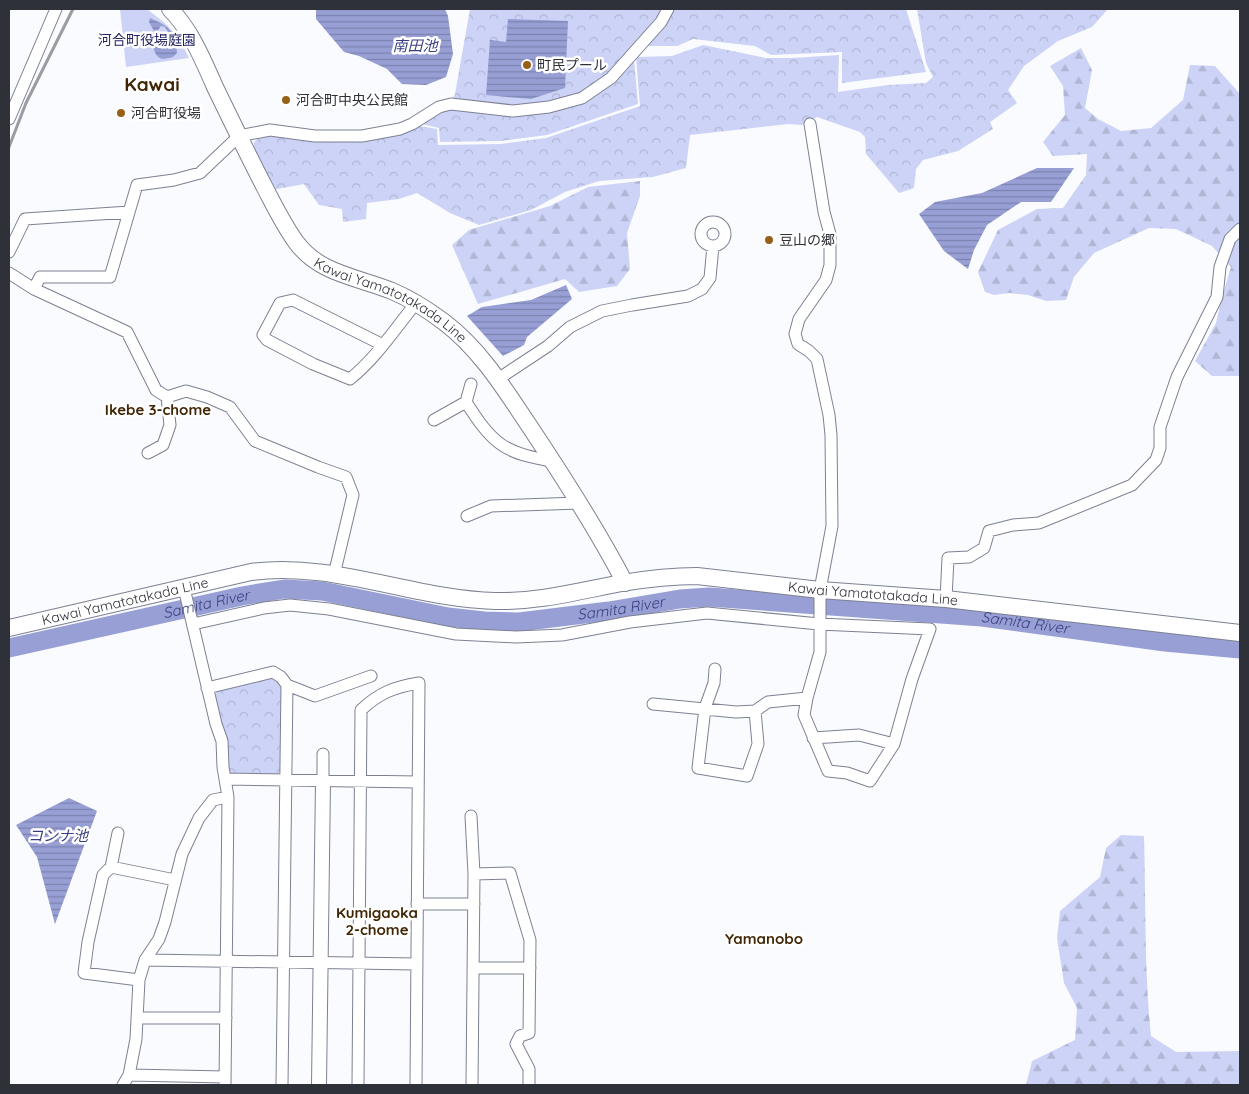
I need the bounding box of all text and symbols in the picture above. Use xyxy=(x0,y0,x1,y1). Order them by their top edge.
park label: 河合町役場庭園 xyxy=(98,31,196,49)
water label: 南田池 xyxy=(392,36,439,55)
place label: 町民プール xyxy=(537,56,607,74)
marker: 町民プール xyxy=(521,59,533,71)
district label: Kawai xyxy=(124,72,180,96)
place label: 河合町中央公民館 xyxy=(296,91,408,109)
marker: 河合町中央公民館 xyxy=(280,94,292,106)
place label: 河合町役場 xyxy=(131,104,201,122)
marker: 河合町役場 xyxy=(115,107,127,119)
place label: 豆山の郷 xyxy=(779,231,835,249)
marker: 豆山の郷 xyxy=(763,234,775,246)
street label: Kawai Yamatotakada Line xyxy=(311,253,471,346)
district label: Ikebe 3-chome xyxy=(105,400,211,419)
street label: Kawai Yamatotakada Line xyxy=(40,573,210,629)
street label: Kawai Yamatotakada Line xyxy=(787,577,959,609)
water label: Samita River xyxy=(161,585,253,622)
water label: Samita River xyxy=(576,591,668,624)
water label: Samita River xyxy=(980,607,1072,638)
water label: コンナ池 xyxy=(28,826,90,845)
district label: Kumigaoka 2-chome xyxy=(336,903,418,939)
district label: Yamanobo xyxy=(725,929,803,948)

